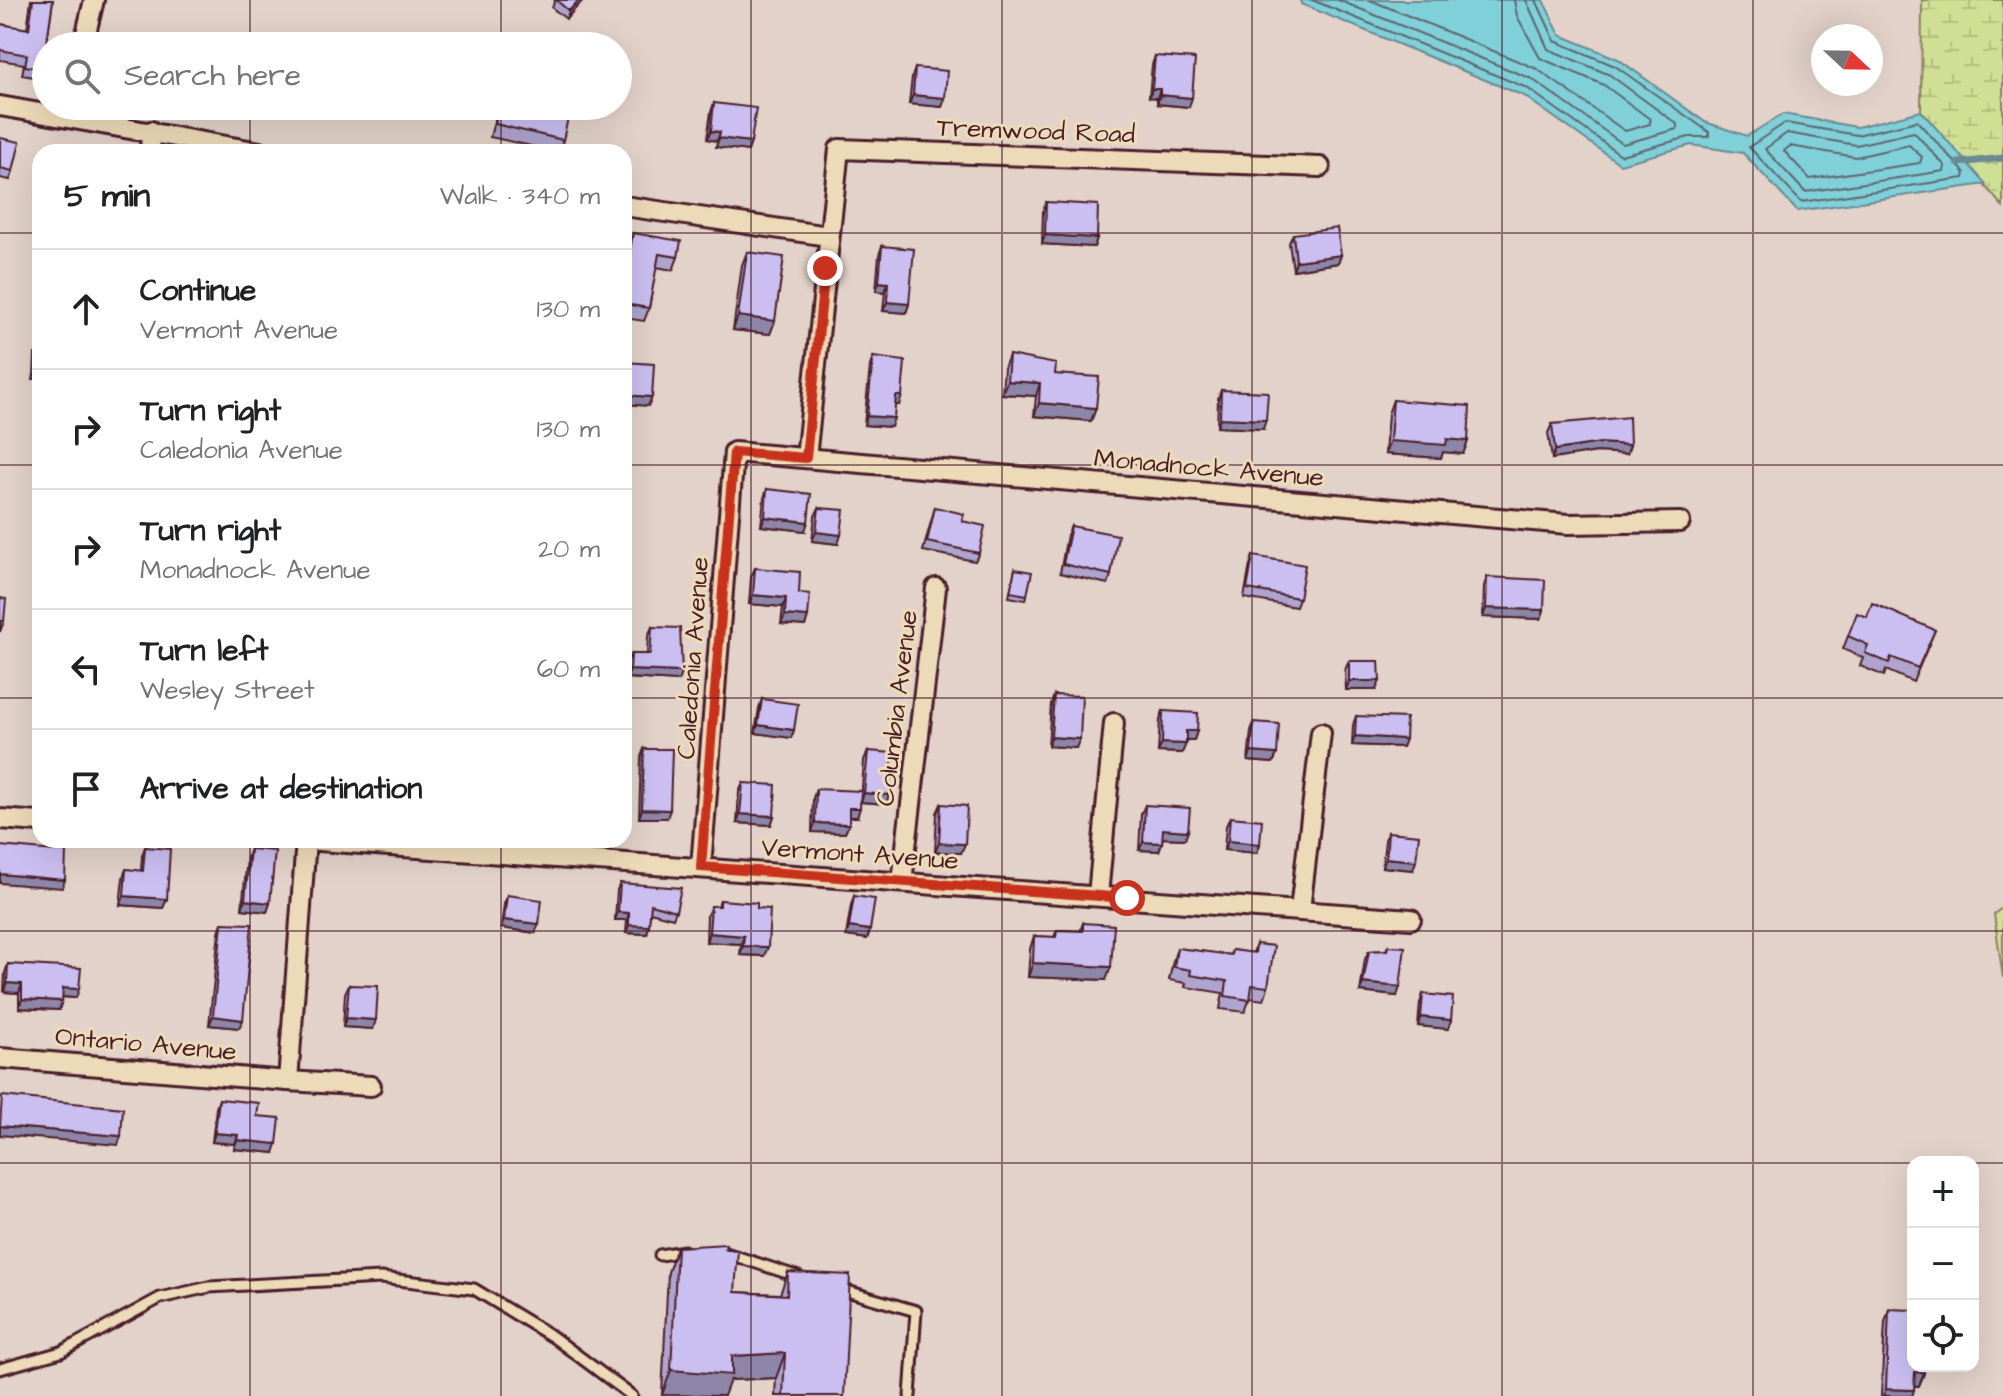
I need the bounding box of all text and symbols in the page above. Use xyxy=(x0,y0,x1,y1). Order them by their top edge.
north arrow xyxy=(1811,24,1883,96)
search box xyxy=(32,32,632,120)
icon: search xyxy=(60,54,104,98)
text: Search here xyxy=(124,55,301,97)
street label: Tremwood Road xyxy=(936,110,1136,152)
text: 5 min xyxy=(64,172,150,220)
text: Walk · 340 m xyxy=(440,178,600,214)
route end xyxy=(807,250,843,286)
text: Continue xyxy=(140,270,256,312)
icon: ahead xyxy=(64,287,108,331)
text: 130 m xyxy=(536,291,600,327)
text: Vermont Avenue xyxy=(140,312,338,348)
text: Turn right xyxy=(140,390,281,432)
icon: right xyxy=(64,407,108,451)
text: 130 m xyxy=(536,411,600,447)
text: Caledonia Avenue xyxy=(140,432,343,468)
street label: Monadnock Avenue xyxy=(1092,440,1325,496)
text: Turn right xyxy=(140,510,281,552)
icon: right xyxy=(64,527,108,571)
text: 20 m xyxy=(538,531,600,567)
text: Monadnock Avenue xyxy=(140,552,371,588)
street label: Caledonia Avenue xyxy=(668,556,718,760)
street label: Columbia Avenue xyxy=(867,608,927,808)
text: Turn left xyxy=(140,630,268,672)
icon: left xyxy=(64,647,108,691)
text: 60 m xyxy=(537,651,600,687)
text: Wesley Street xyxy=(140,672,315,708)
icon: arrive xyxy=(64,767,108,811)
text: Arrive at destination xyxy=(140,768,422,810)
street label: Vermont Avenue xyxy=(760,829,960,879)
route start xyxy=(1109,880,1145,916)
street label: Ontario Avenue xyxy=(54,1018,238,1070)
map controls xyxy=(1907,1156,1979,1372)
button: + xyxy=(1907,1156,1979,1228)
button: − xyxy=(1907,1228,1979,1300)
button: locate xyxy=(1907,1300,1979,1372)

